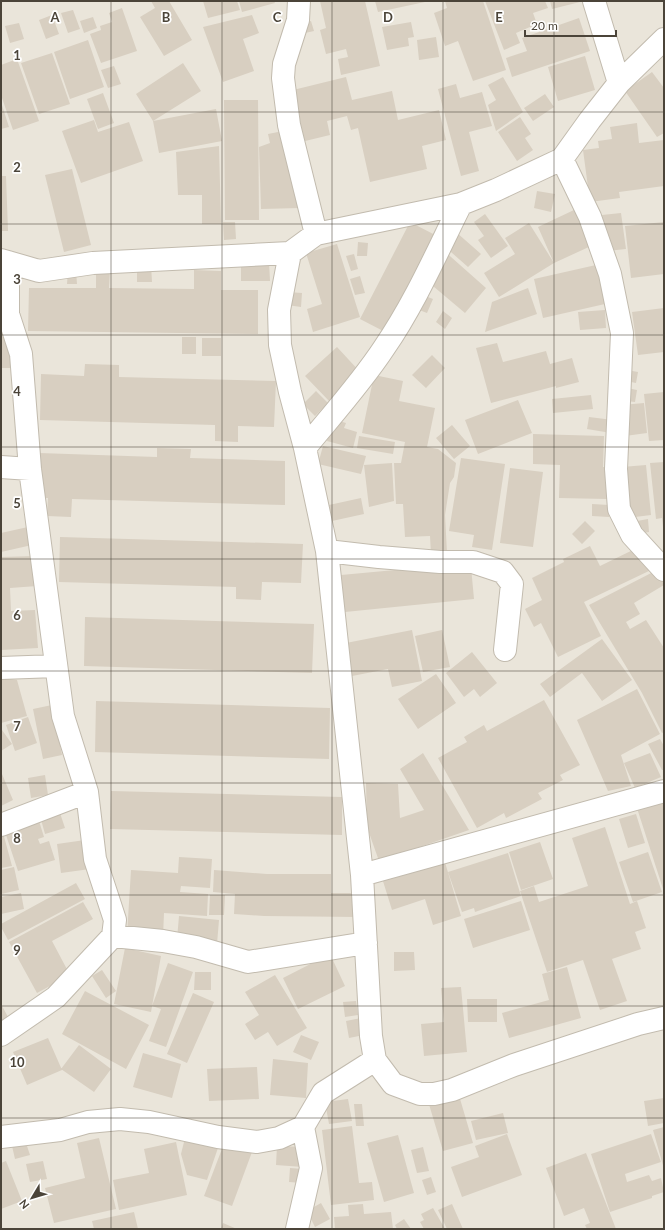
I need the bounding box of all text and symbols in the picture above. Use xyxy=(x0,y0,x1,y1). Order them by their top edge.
text: A xyxy=(49,9,60,25)
text: B xyxy=(162,9,171,25)
text: C xyxy=(273,9,282,25)
text: D xyxy=(383,9,393,25)
text: E xyxy=(495,9,503,25)
scale bar xyxy=(525,12,616,38)
text: 20 m xyxy=(531,18,558,33)
text: 1 xyxy=(13,47,21,63)
text: 2 xyxy=(13,159,21,175)
text: 3 xyxy=(13,271,21,287)
text: 4 xyxy=(13,383,21,399)
text: 5 xyxy=(13,495,21,511)
text: 6 xyxy=(13,607,21,623)
text: 7 xyxy=(13,718,21,734)
text: 8 xyxy=(13,830,21,846)
text: 9 xyxy=(13,942,21,958)
text: 10 xyxy=(9,1054,25,1070)
north arrow xyxy=(12,1178,52,1218)
text: N xyxy=(16,1197,31,1212)

